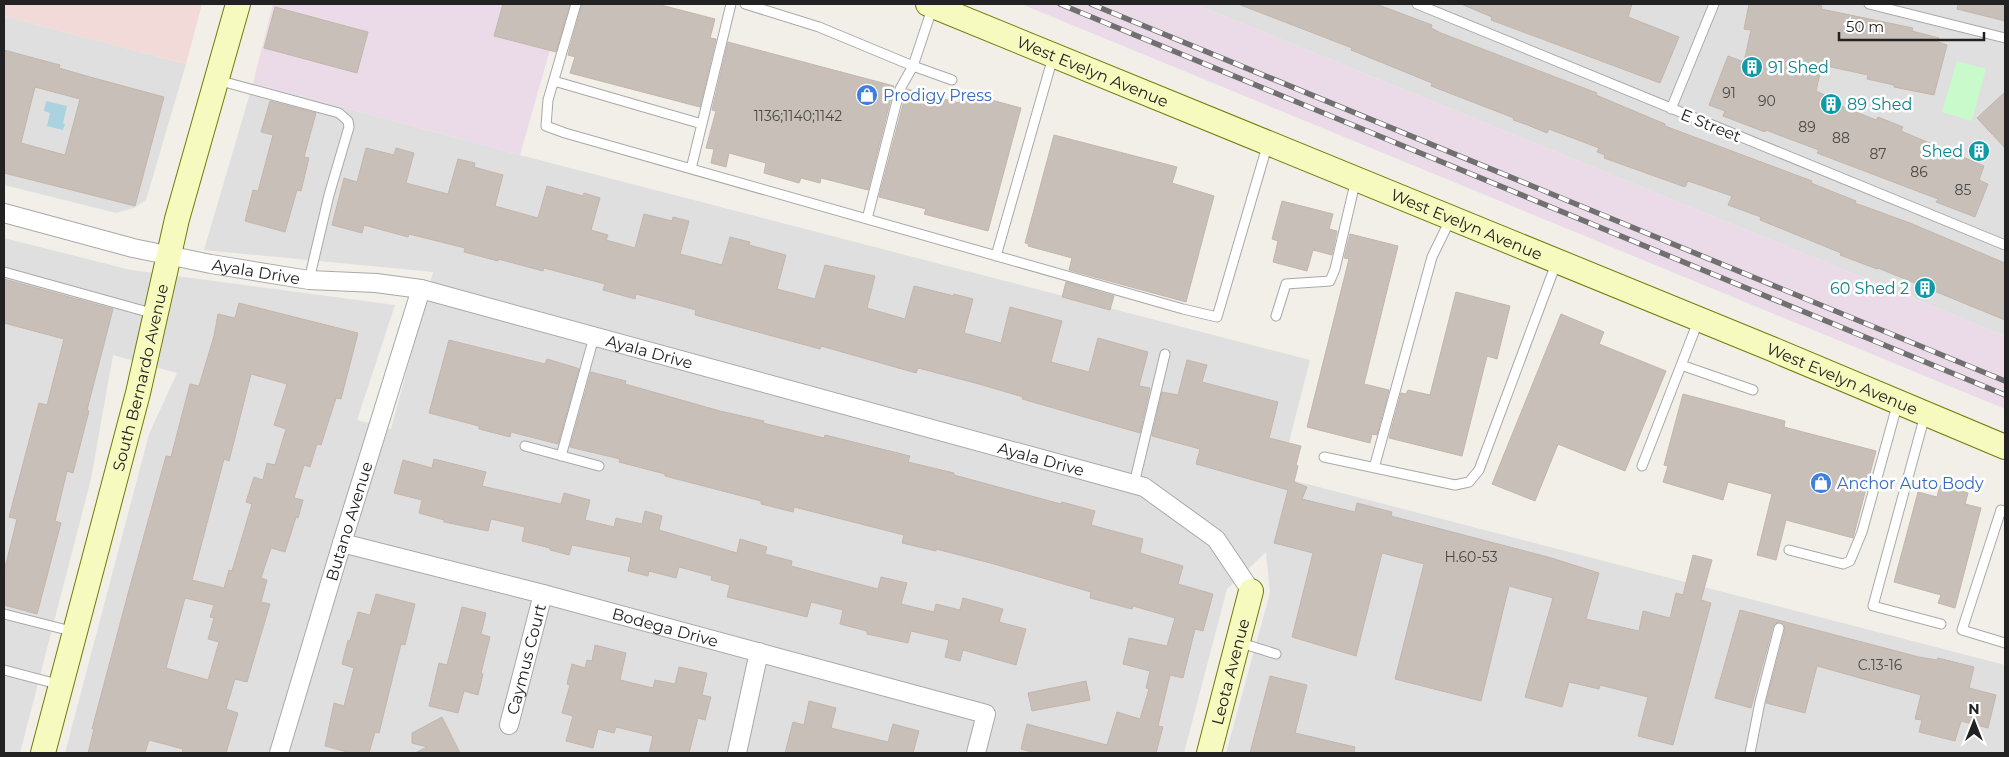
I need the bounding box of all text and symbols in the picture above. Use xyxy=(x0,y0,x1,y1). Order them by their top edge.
scale bar xyxy=(1839,10,1984,42)
text: 50 m xyxy=(1846,17,1884,36)
street label: West Evelyn Avenue xyxy=(1014,32,1171,111)
building icon: 91 Shed xyxy=(1740,55,1764,79)
place label: 91 Shed xyxy=(1768,58,1829,77)
shop icon: Prodigy Press xyxy=(855,83,879,107)
house number: 91 xyxy=(1722,84,1736,102)
place label: Prodigy Press xyxy=(883,86,992,105)
house number: 90 xyxy=(1758,92,1776,110)
building icon: 89 Shed xyxy=(1819,92,1843,116)
place label: 89 Shed xyxy=(1847,95,1912,114)
street label: E Street xyxy=(1678,105,1744,146)
house number: 1136;1140;1142 xyxy=(754,107,842,125)
house number: 89 xyxy=(1798,118,1816,136)
house number: 88 xyxy=(1832,129,1850,147)
building icon: Shed xyxy=(1967,139,1991,163)
place label: Shed xyxy=(1922,142,1963,161)
house number: 87 xyxy=(1869,145,1887,163)
house number: 86 xyxy=(1910,163,1928,181)
house number: 85 xyxy=(1955,181,1972,199)
street label: West Evelyn Avenue xyxy=(1388,185,1545,264)
street label: Ayala Drive xyxy=(211,255,301,288)
building icon: 60 Shed 2 xyxy=(1913,276,1937,300)
place label: 60 Shed 2 xyxy=(1830,279,1909,298)
street label: South Bernardo Avenue xyxy=(109,282,172,473)
street label: Ayala Drive xyxy=(604,331,695,373)
street label: West Evelyn Avenue xyxy=(1764,339,1920,419)
street label: Ayala Drive xyxy=(996,438,1086,480)
street label: Butano Avenue xyxy=(322,459,377,583)
shop icon: Anchor Auto Body xyxy=(1809,471,1833,495)
place label: Anchor Auto Body xyxy=(1837,474,1984,493)
house number: H.60-53 xyxy=(1444,548,1498,566)
street label: Caymus Court xyxy=(503,601,550,717)
street label: Bodega Drive xyxy=(610,604,720,651)
street label: Leota Avenue xyxy=(1208,617,1253,727)
house number: C.13-16 xyxy=(1858,656,1903,674)
north arrow xyxy=(1949,697,1999,747)
text: N xyxy=(1968,700,1980,718)

